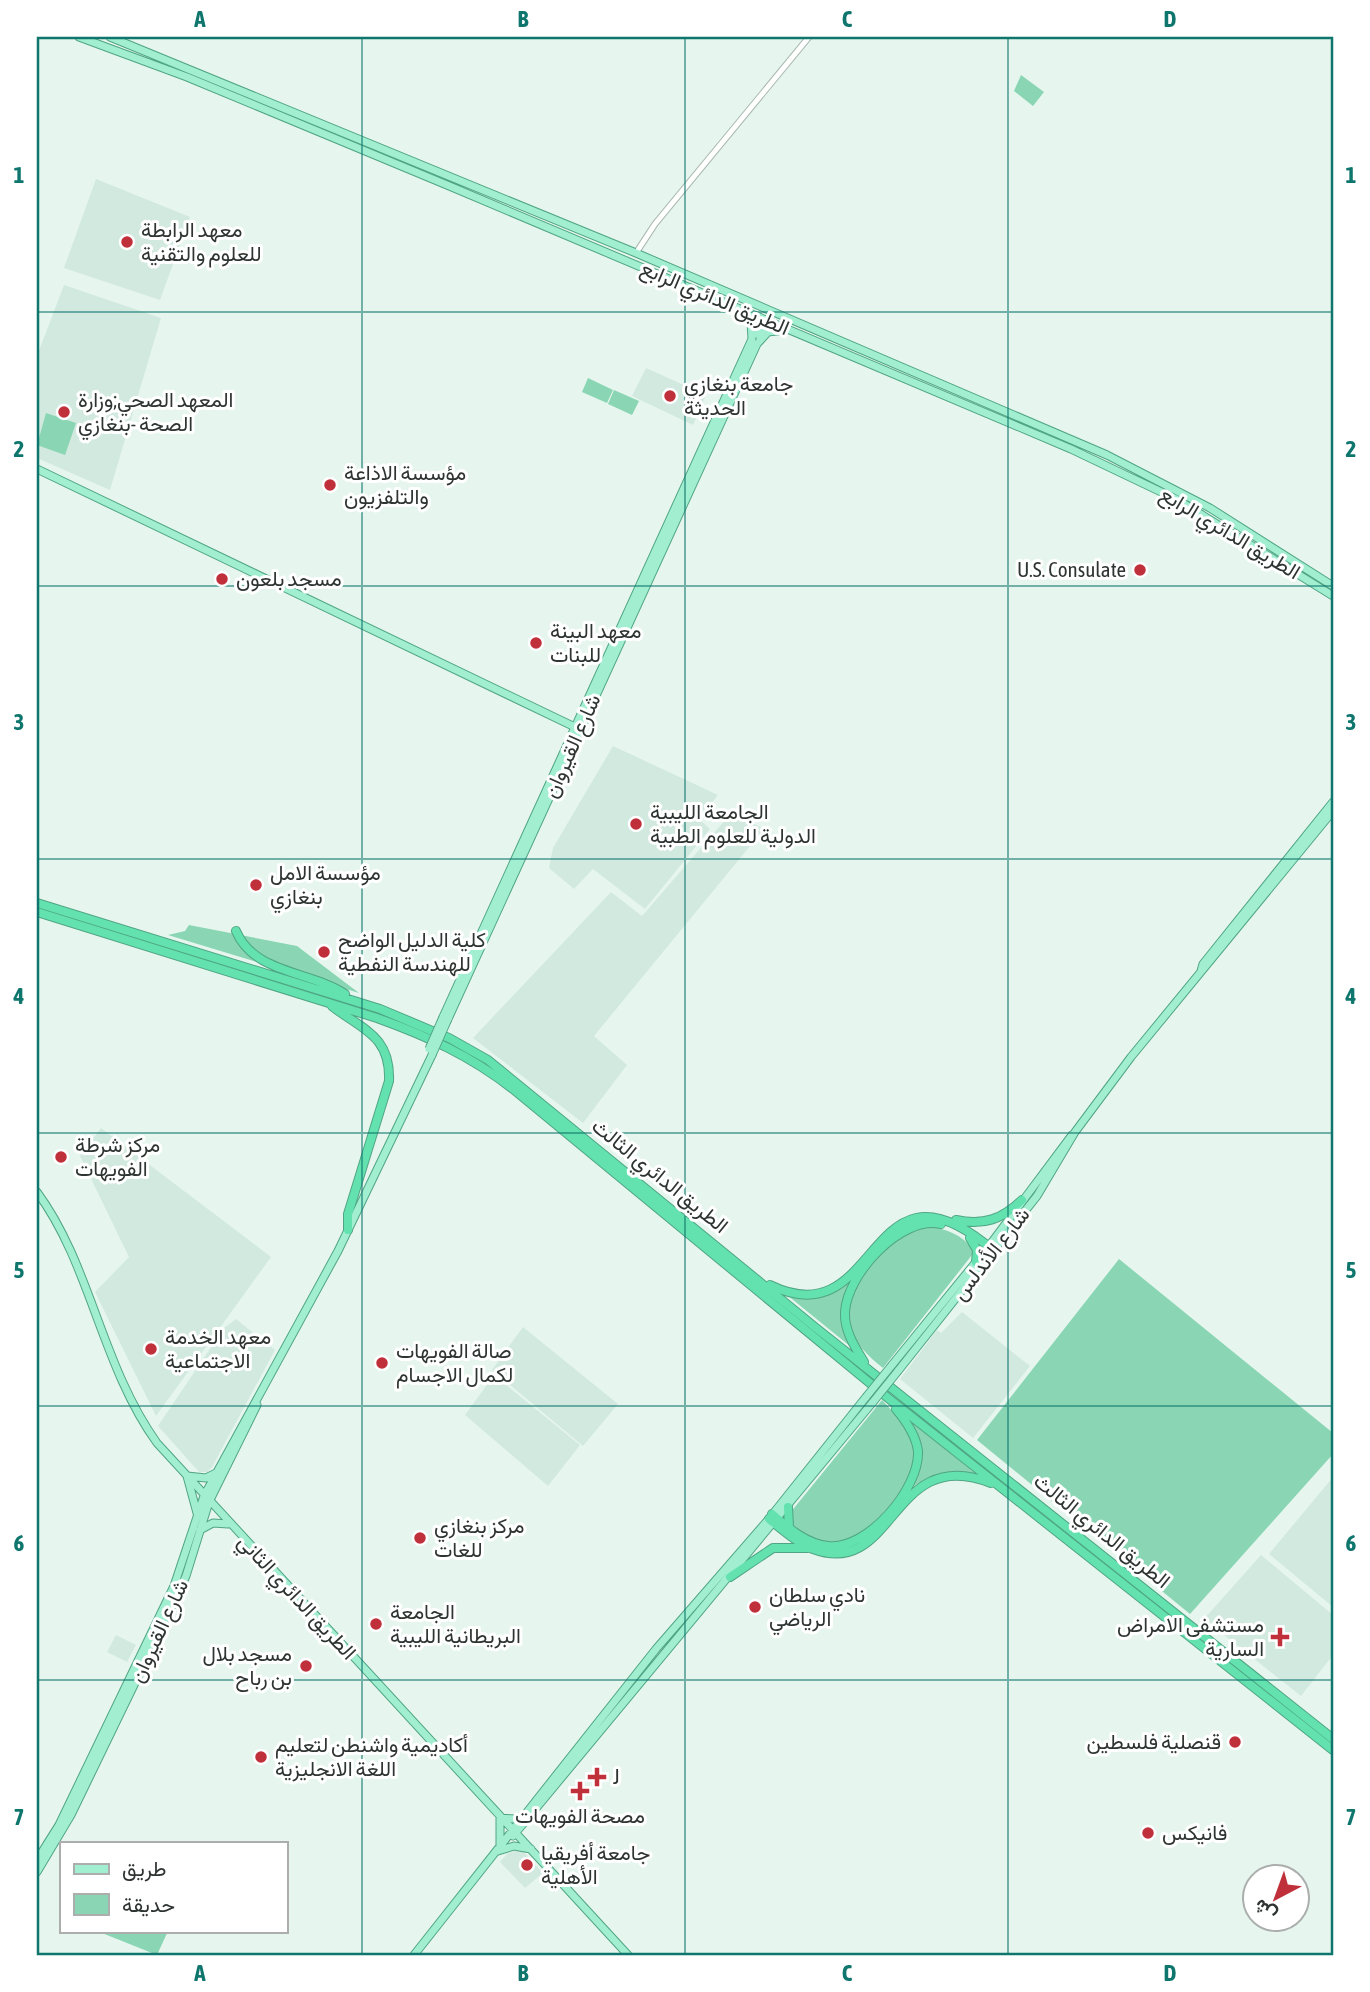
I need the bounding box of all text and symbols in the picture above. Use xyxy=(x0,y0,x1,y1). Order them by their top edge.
text: A xyxy=(193,6,206,32)
text: B xyxy=(518,6,529,32)
text: C xyxy=(842,6,853,32)
text: D xyxy=(1164,6,1177,32)
text: 1 xyxy=(14,162,25,188)
text: 1 xyxy=(1346,162,1357,188)
place label: معهد الرابطة للعلوم والتقنية xyxy=(141,217,261,268)
marker: معهد الرابطة للعلوم والتقنية xyxy=(119,234,135,250)
street label: الطريق الدائري الرابع xyxy=(635,255,793,345)
place label: جامعة بنغازي الحديثة xyxy=(684,371,793,420)
place label: المعهد الصحي;وزارة الصحة -بنغازي xyxy=(78,387,233,441)
marker: جامعة بنغازي الحديثة xyxy=(662,388,678,404)
marker: المعهد الصحي;وزارة الصحة -بنغازي xyxy=(56,404,72,420)
text: 2 xyxy=(14,436,24,462)
text: 2 xyxy=(1346,436,1356,462)
place label: مؤسسة الاذاعة والتلفزيون xyxy=(344,460,466,510)
marker: مؤسسة الاذاعة والتلفزيون xyxy=(322,477,338,493)
street label: الطريق الدائري الرابع xyxy=(1153,481,1305,589)
place label: U.S. Consulate xyxy=(1017,557,1126,581)
marker: U.S. Consulate xyxy=(1132,562,1148,578)
place label: مسجد بلعون xyxy=(236,566,342,592)
marker: مسجد بلعون xyxy=(214,571,230,587)
place label: معهد البينة للبنات xyxy=(550,618,642,667)
marker: معهد البينة للبنات xyxy=(528,635,544,651)
street label: شارع القيروان xyxy=(538,690,607,802)
text: 3 xyxy=(14,709,24,735)
text: 3 xyxy=(1346,709,1356,735)
place label: الجامعة الليبية الدولية للعلوم الطبية xyxy=(650,799,816,850)
marker: الجامعة الليبية الدولية للعلوم الطبية xyxy=(628,816,644,832)
place label: مؤسسة الامل بنغازي xyxy=(270,860,381,914)
marker: مؤسسة الامل بنغازي xyxy=(248,877,264,893)
place label: كلية الدليل الواضح للهندسة النفطية xyxy=(338,927,486,977)
marker: كلية الدليل الواضح للهندسة النفطية xyxy=(316,944,332,960)
text: 4 xyxy=(13,983,25,1009)
text: 4 xyxy=(1345,983,1357,1009)
street label: الطريق الدائري الثالث xyxy=(584,1113,733,1242)
place label: مركز شرطة الفويهات xyxy=(75,1132,160,1182)
marker: مركز شرطة الفويهات xyxy=(53,1149,69,1165)
street label: شارع الأندلس xyxy=(947,1202,1036,1306)
text: 5 xyxy=(14,1257,25,1283)
text: 5 xyxy=(1346,1257,1357,1283)
place label: معهد الخدمة الاجتماعية xyxy=(165,1324,271,1373)
place label: صالة الفويهات لكمال الاجسام xyxy=(396,1338,513,1389)
marker: معهد الخدمة الاجتماعية xyxy=(143,1341,159,1357)
marker: صالة الفويهات لكمال الاجسام xyxy=(374,1355,390,1371)
street label: الطريق الدائري الثالث xyxy=(1026,1468,1175,1597)
place label: مركز بنغازي للغات xyxy=(434,1513,524,1561)
street label: الطريق الدائري الثاني xyxy=(229,1529,362,1668)
text: 6 xyxy=(14,1530,25,1556)
marker: مركز بنغازي للغات xyxy=(412,1530,428,1546)
text: 6 xyxy=(1346,1530,1357,1556)
street label: شارع القيروان xyxy=(124,1575,195,1687)
place label: نادي سلطان الرياضي xyxy=(769,1582,865,1636)
place label: الجامعة البريطانية الليبية xyxy=(390,1599,521,1649)
marker: نادي سلطان الرياضي xyxy=(747,1599,763,1615)
place label: مستشفى الامراض السارية xyxy=(1117,1612,1264,1662)
marker: الجامعة البريطانية الليبية xyxy=(368,1616,384,1632)
marker: مستشفى الامراض السارية xyxy=(1270,1627,1290,1647)
place label: مسجد بلال بن رباح xyxy=(202,1641,292,1692)
marker: مسجد بلال بن رباح xyxy=(298,1658,314,1674)
place label: قنصلية فلسطين xyxy=(1087,1729,1221,1754)
place label: أكاديمية واشنطن لتعليم اللغة الانجليزية xyxy=(275,1732,468,1782)
marker: قنصلية فلسطين xyxy=(1227,1734,1243,1750)
marker: أكاديمية واشنطن لتعليم اللغة الانجليزية xyxy=(253,1749,269,1765)
place label: J xyxy=(613,1764,620,1788)
marker: J xyxy=(587,1767,607,1787)
marker: مصحة الفويهات xyxy=(570,1781,590,1801)
place label: مصحة الفويهات xyxy=(515,1803,645,1829)
text: 7 xyxy=(14,1804,24,1830)
text: 7 xyxy=(1346,1804,1356,1830)
place label: فانيكس xyxy=(1162,1820,1227,1845)
marker: فانيكس xyxy=(1140,1825,1156,1841)
place label: جامعة أفريقيا الأهلية xyxy=(541,1840,650,1889)
legend xyxy=(60,1842,287,1932)
text: طريق xyxy=(122,1856,167,1882)
marker: جامعة أفريقيا الأهلية xyxy=(519,1857,535,1873)
north arrow xyxy=(1240,1862,1310,1932)
text: حديقة xyxy=(122,1892,175,1917)
text: ش xyxy=(1249,1894,1281,1927)
text: A xyxy=(193,1960,206,1986)
text: B xyxy=(518,1960,529,1986)
text: C xyxy=(842,1960,853,1986)
text: D xyxy=(1164,1960,1177,1986)

